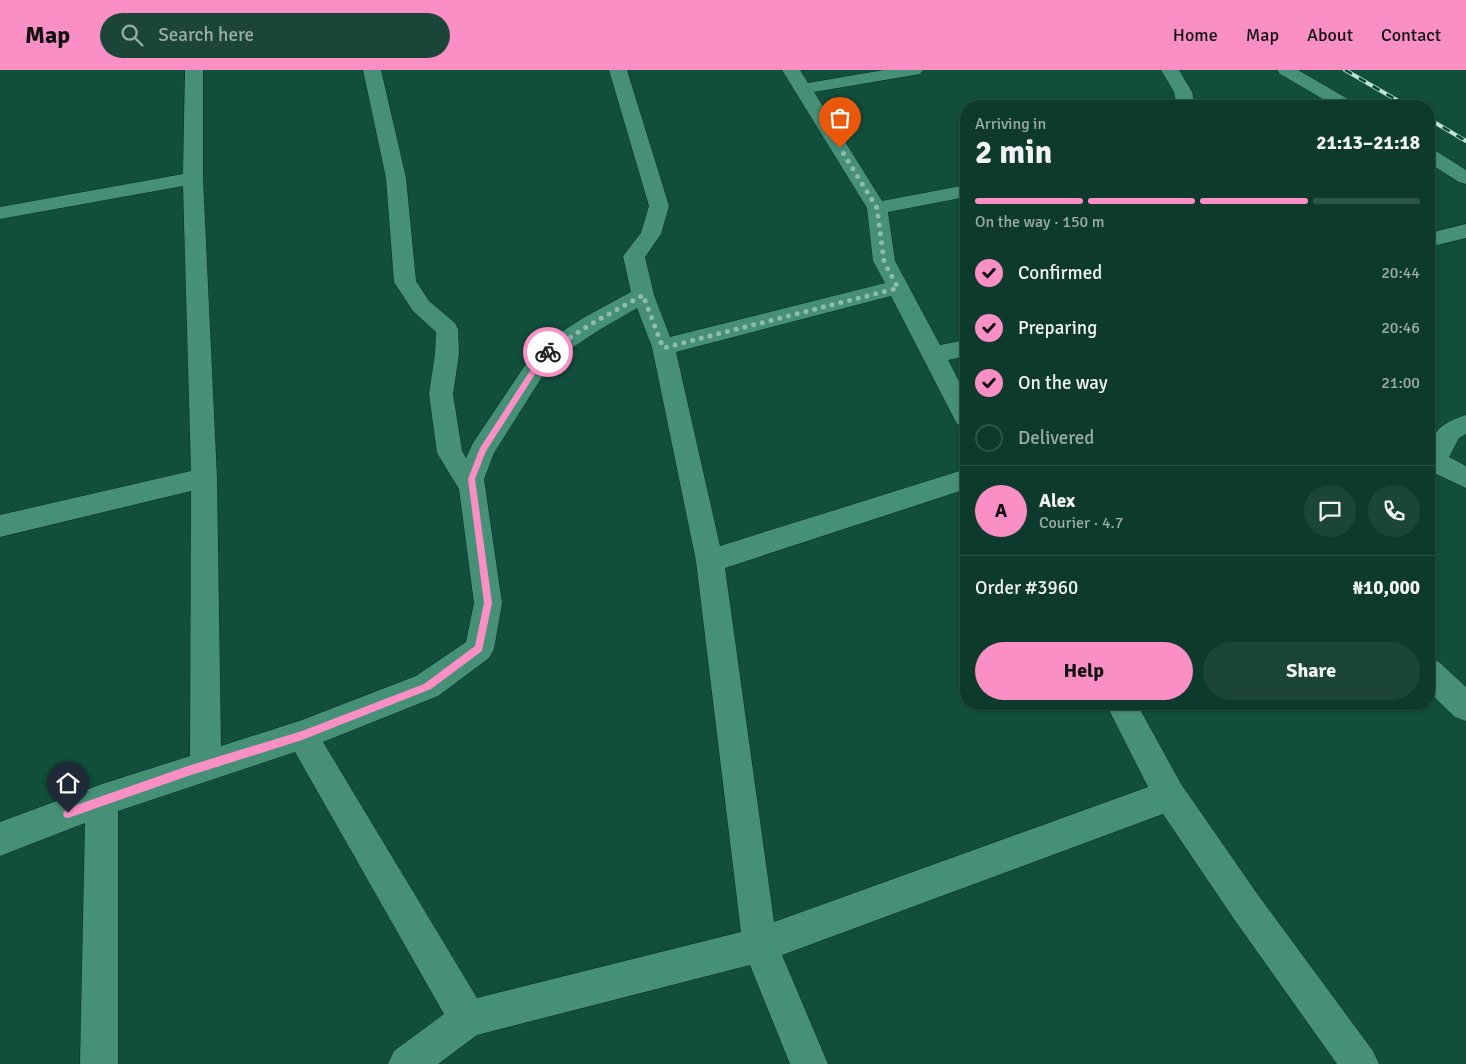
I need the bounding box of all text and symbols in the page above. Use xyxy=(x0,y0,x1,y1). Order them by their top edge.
search box xyxy=(100,13,450,58)
text: Map xyxy=(25,20,70,50)
icon: search xyxy=(118,21,146,49)
text: Search here xyxy=(158,23,254,47)
text: Home xyxy=(1173,24,1218,46)
text: Map xyxy=(1246,24,1279,46)
text: About xyxy=(1307,24,1353,46)
text: Contact xyxy=(1381,24,1441,46)
pin xyxy=(819,97,861,148)
icon: bag xyxy=(826,104,854,132)
text: Arriving in xyxy=(975,114,1046,134)
text: 21:13–21:18 xyxy=(1316,131,1420,155)
text: 2 min xyxy=(975,133,1052,172)
text: On the way · 150 m xyxy=(975,212,1105,232)
icon: check xyxy=(975,259,1003,287)
text: Confirmed xyxy=(1018,261,1102,285)
text: 20:44 xyxy=(1381,263,1420,283)
icon: check xyxy=(975,314,1003,342)
text: Preparing xyxy=(1018,316,1097,340)
text: 20:46 xyxy=(1381,318,1420,338)
courier xyxy=(523,327,573,377)
icon: bike xyxy=(534,338,562,366)
icon: check xyxy=(975,369,1003,397)
text: On the way xyxy=(1018,371,1108,395)
text: 21:00 xyxy=(1381,373,1420,393)
text: Delivered xyxy=(1018,426,1094,450)
button: chat xyxy=(1304,485,1356,537)
button: phone xyxy=(1368,485,1420,537)
text: Alex xyxy=(1039,489,1075,513)
text: A xyxy=(995,499,1007,523)
text: Courier · 4.7 xyxy=(1039,513,1123,533)
text: Order #3960 xyxy=(975,576,1078,600)
text: ₦10,000 xyxy=(1353,576,1420,600)
button: Help xyxy=(975,642,1193,700)
button: Share xyxy=(1203,642,1420,700)
pin xyxy=(47,762,89,813)
icon: home xyxy=(54,769,82,797)

